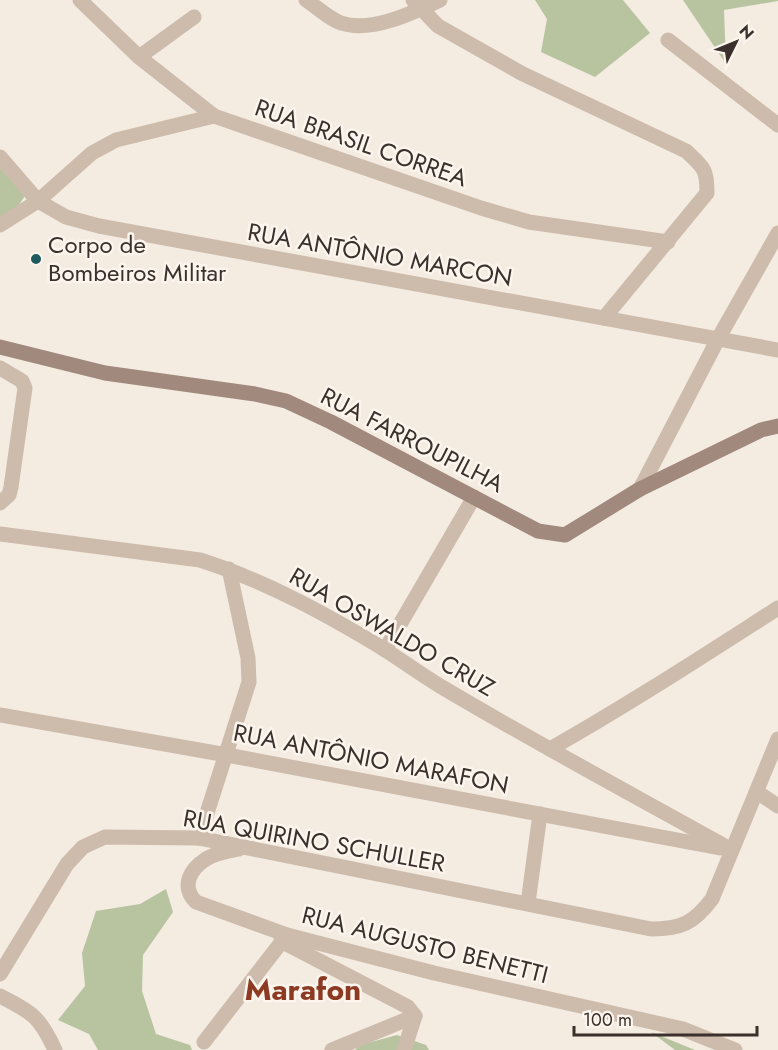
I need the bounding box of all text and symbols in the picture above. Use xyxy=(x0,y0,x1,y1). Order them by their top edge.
north arrow xyxy=(706,12,766,72)
text: N xyxy=(734,20,759,45)
street label: RUA BRASIL CORREA xyxy=(250,90,472,195)
street label: RUA ANTÔNIO MARCON xyxy=(245,214,515,295)
place label: Corpo de Bombeiros Militar xyxy=(48,227,227,290)
marker: Corpo de Bombeiros Militar xyxy=(29,252,43,266)
street label: RUA FARROUPILHA xyxy=(315,378,510,501)
street label: RUA OSWALDO CRUZ xyxy=(283,558,501,705)
street label: RUA ANTÔNIO MARAFON xyxy=(231,715,512,802)
street label: RUA QUIRINO SCHULLER xyxy=(180,800,448,881)
street label: RUA AUGUSTO BENETTI xyxy=(298,897,552,992)
district label: Marafon xyxy=(245,968,361,1011)
scale bar xyxy=(574,999,757,1037)
text: 100 m xyxy=(583,1007,632,1033)

